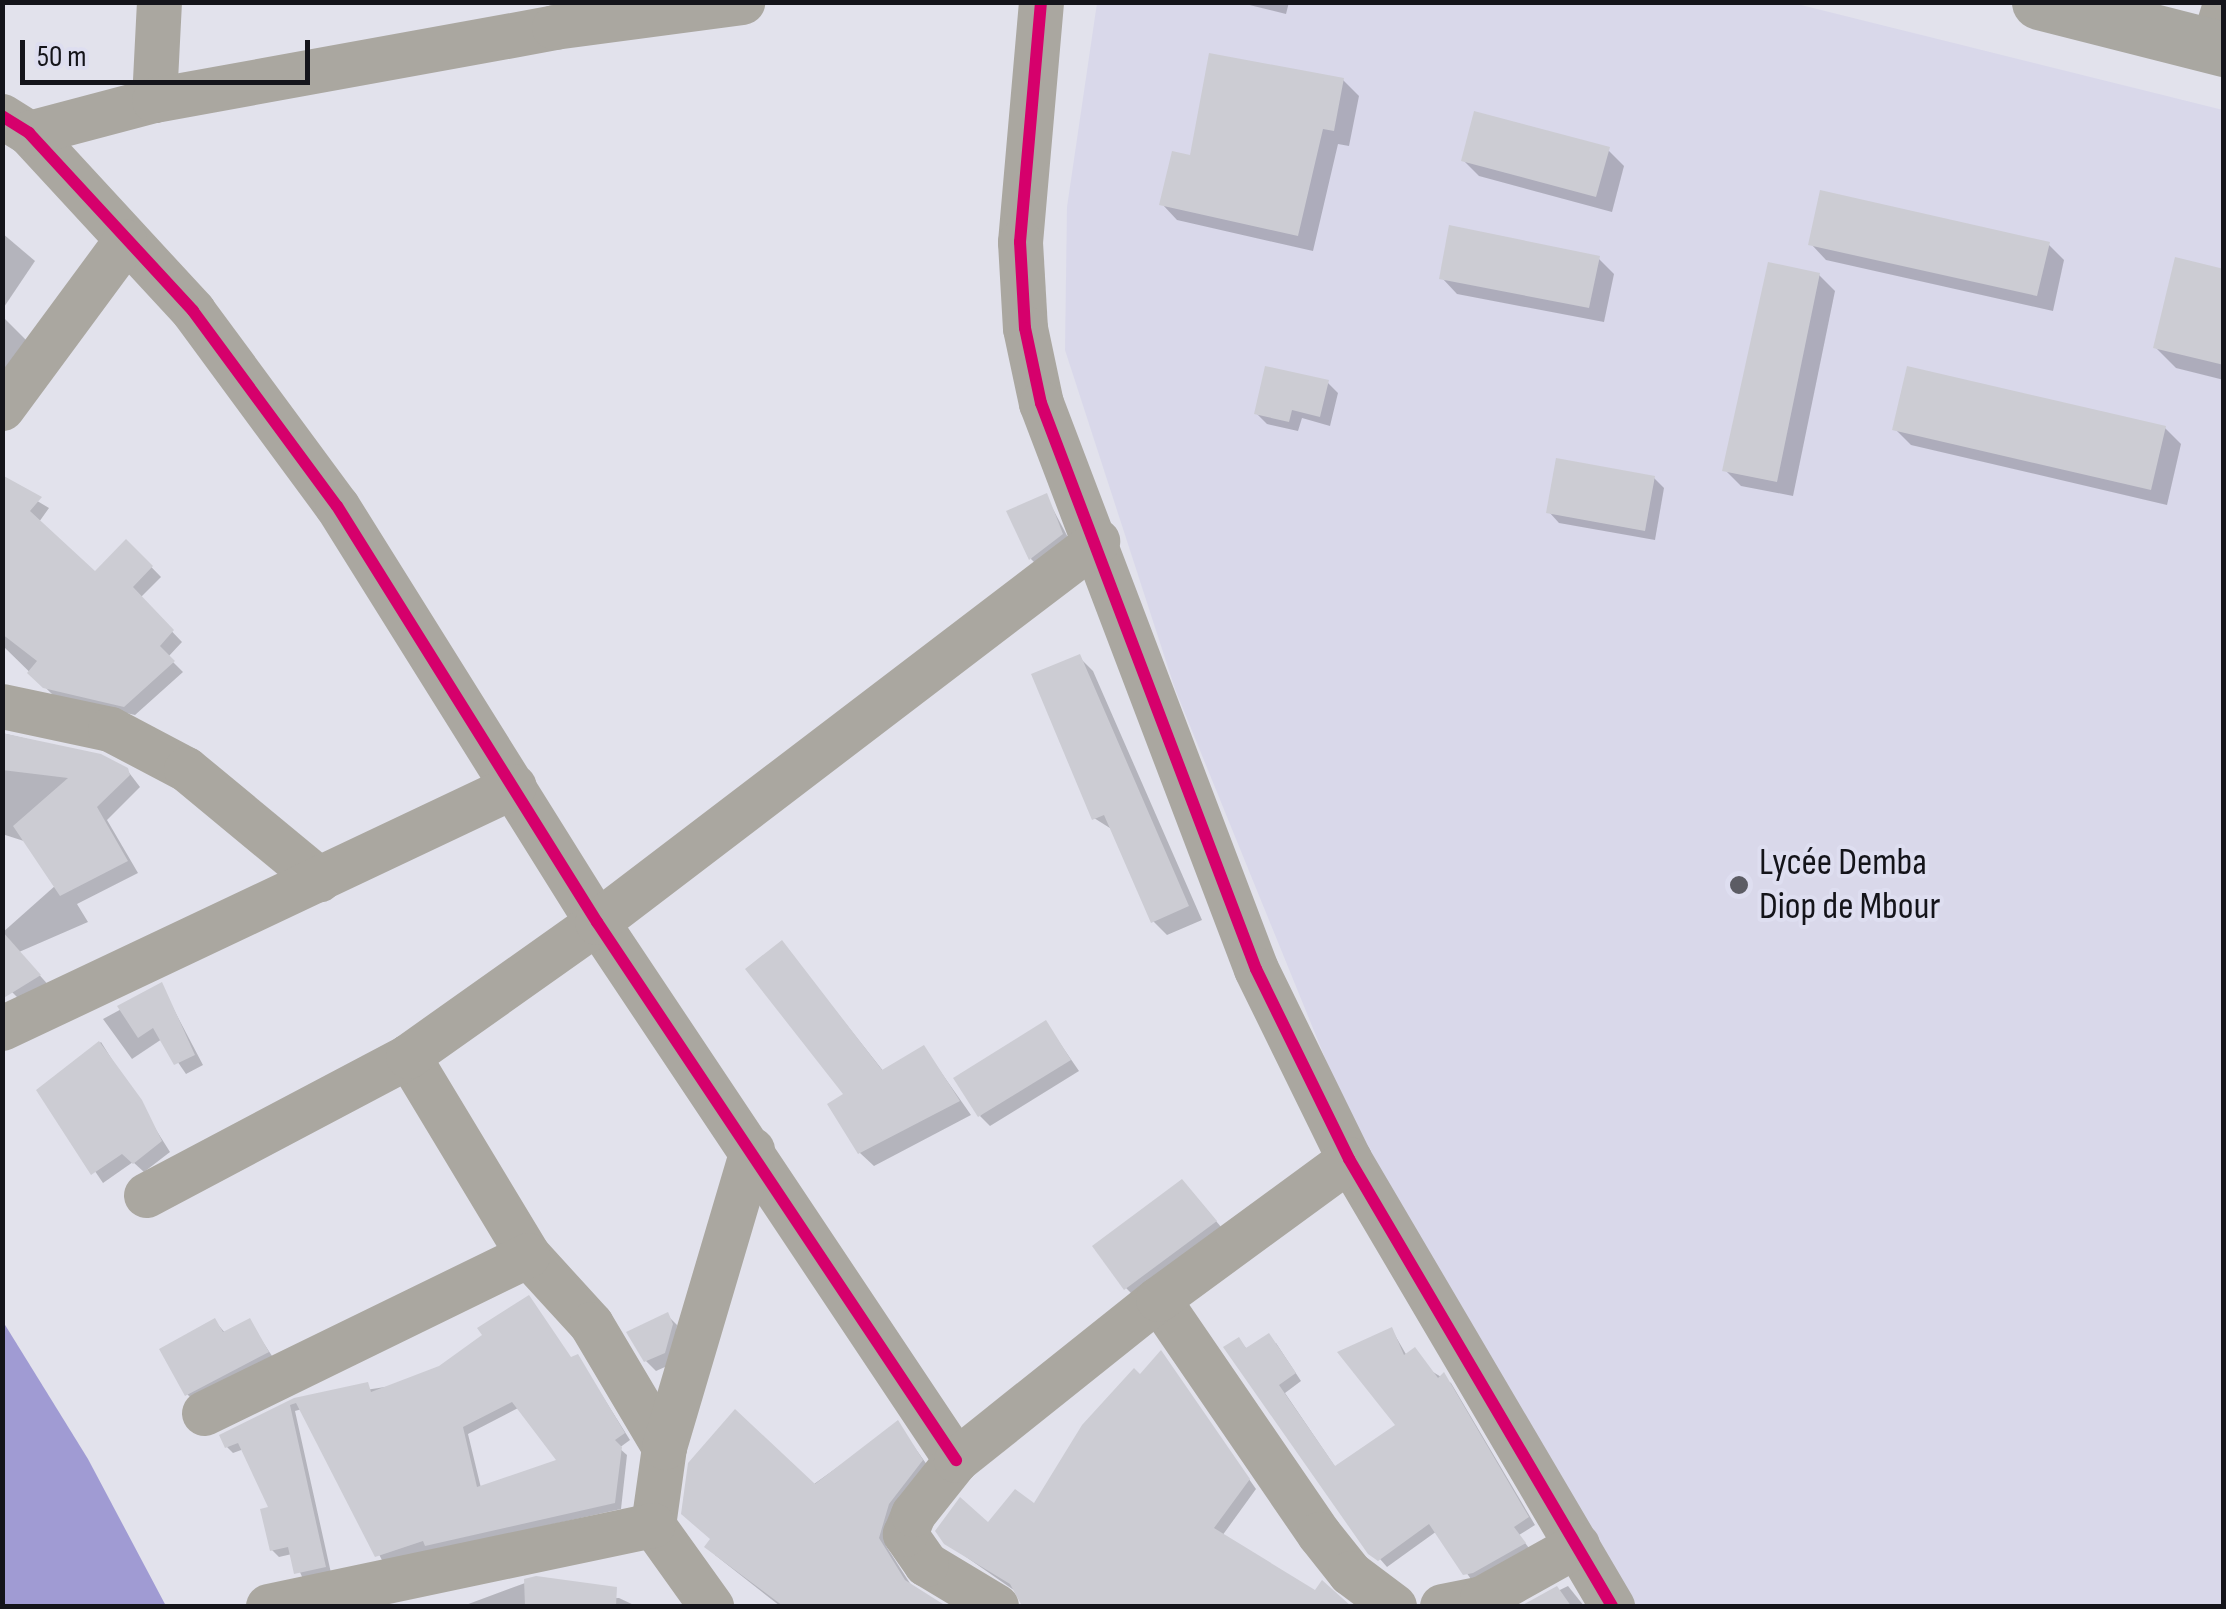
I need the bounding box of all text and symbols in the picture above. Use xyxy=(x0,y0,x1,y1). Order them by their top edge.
scale bar xyxy=(25,20,315,82)
text: 50 m xyxy=(37,39,86,75)
place label: Lycée Demba Diop de Mbour xyxy=(1759,840,1940,929)
marker: Lycée Demba Diop de Mbour xyxy=(1728,874,1750,896)

